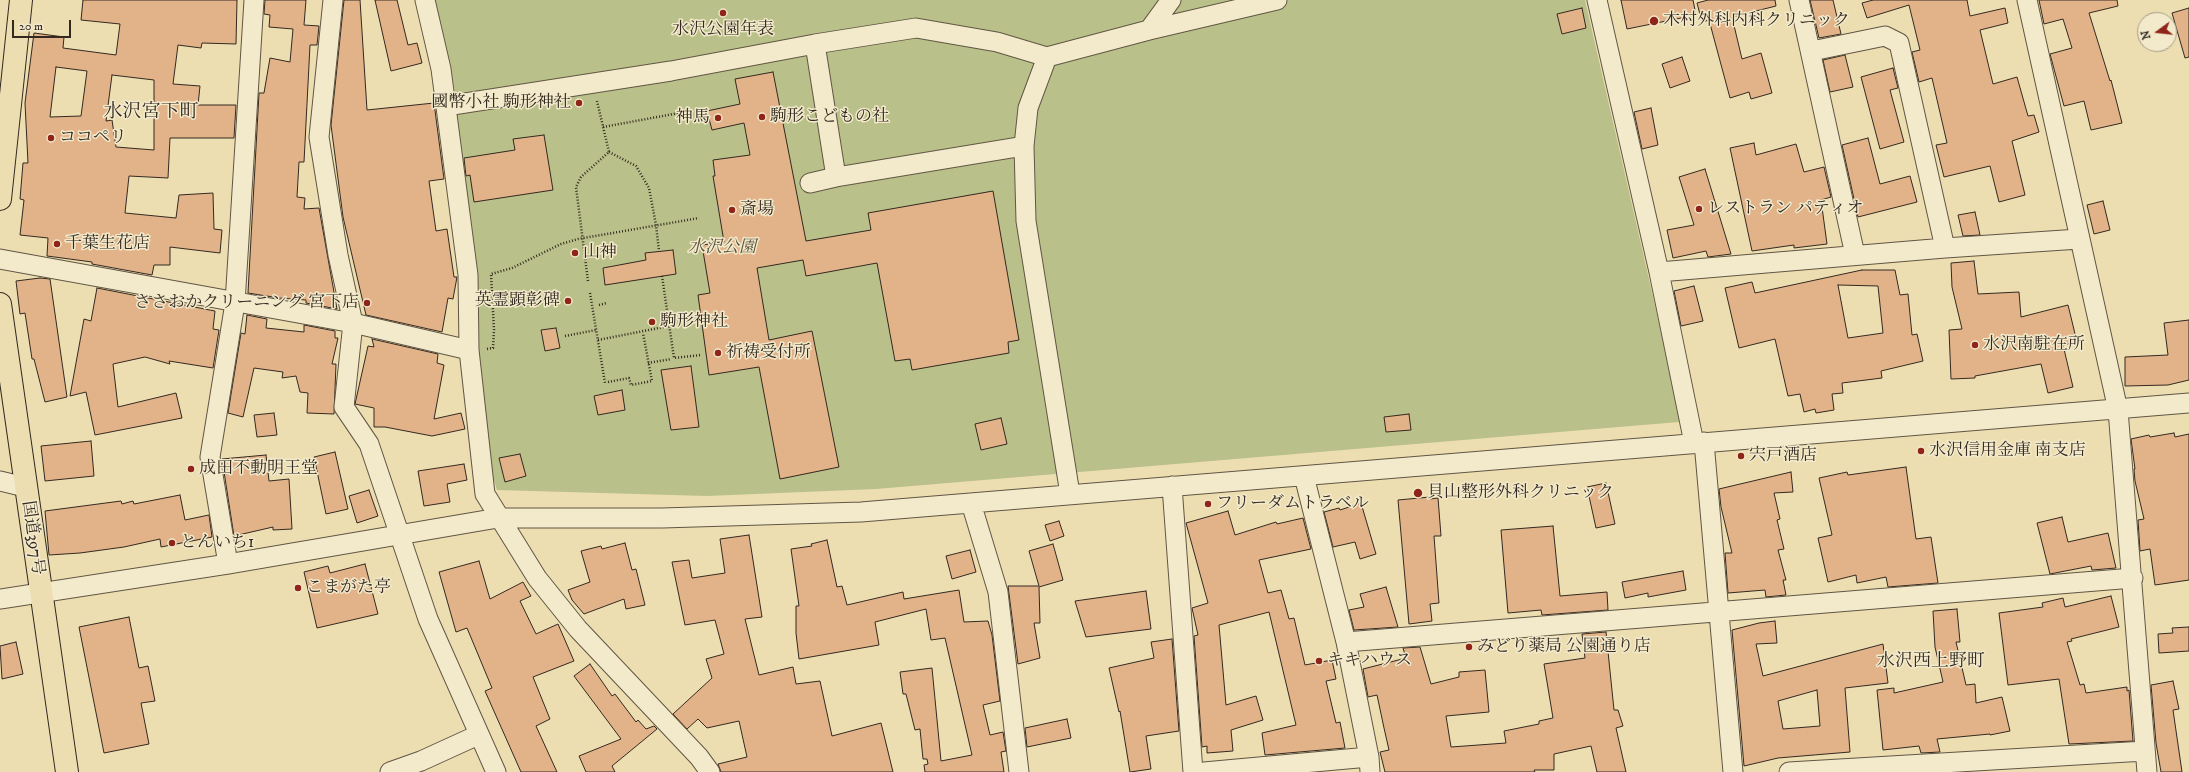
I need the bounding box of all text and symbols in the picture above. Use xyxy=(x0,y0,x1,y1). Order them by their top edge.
marker: 水沢公園年表 xyxy=(718,8,728,18)
place label: 木村外科内科クリニック xyxy=(1663,11,1850,31)
scale bar xyxy=(14,12,73,38)
north arrow xyxy=(2137,12,2177,52)
marker: 木村外科内科クリニック xyxy=(1648,15,1660,27)
text: 20 m xyxy=(19,19,43,34)
place label: 水沢公園年表 xyxy=(672,20,774,40)
text: N xyxy=(2138,29,2154,41)
place label: 國幣小社 駒形神社 xyxy=(431,93,571,113)
marker: 國幣小社 駒形神社 xyxy=(574,98,584,108)
district label: 水沢宮下町 xyxy=(104,102,198,124)
place label: 駒形こどもの社 xyxy=(770,107,889,127)
place label: 神馬 xyxy=(676,108,710,128)
marker: 駒形こどもの社 xyxy=(757,112,767,122)
marker: 神馬 xyxy=(713,113,723,123)
place label: ココペリ xyxy=(59,128,127,148)
marker: ココペリ xyxy=(46,133,56,143)
place label: レストラン パティオ xyxy=(1707,199,1864,219)
place label: 斎場 xyxy=(740,200,774,220)
marker: レストラン パティオ xyxy=(1694,204,1704,214)
marker: 斎場 xyxy=(727,205,737,215)
place label: 千葉生花店 xyxy=(65,234,150,254)
park label: 水沢公園 xyxy=(688,238,756,258)
marker: 千葉生花店 xyxy=(52,239,62,249)
place label: 山神 xyxy=(583,243,617,263)
marker: 山神 xyxy=(570,248,580,258)
place label: 英霊顕彰碑 xyxy=(475,291,560,311)
place label: ささおかクリーニング 宮下店 xyxy=(134,293,359,313)
marker: 英霊顕彰碑 xyxy=(563,296,573,306)
marker: ささおかクリーニング 宮下店 xyxy=(362,298,372,308)
place label: 駒形神社 xyxy=(660,312,728,332)
marker: 駒形神社 xyxy=(647,317,657,327)
place label: 水沢南駐在所 xyxy=(1983,335,2085,355)
marker: 水沢南駐在所 xyxy=(1970,340,1980,350)
place label: 祈祷受付所 xyxy=(726,343,811,363)
marker: 祈祷受付所 xyxy=(713,348,723,358)
place label: 水沢信用金庫 南支店 xyxy=(1929,441,2086,461)
place label: 宍戸酒店 xyxy=(1749,446,1817,466)
marker: 水沢信用金庫 南支店 xyxy=(1916,446,1926,456)
marker: 宍戸酒店 xyxy=(1736,451,1746,461)
place label: 成田不動明王堂 xyxy=(199,459,318,479)
marker: 成田不動明王堂 xyxy=(186,464,196,474)
place label: 貝山整形外科クリニック xyxy=(1427,483,1614,503)
marker: 貝山整形外科クリニック xyxy=(1412,487,1424,499)
place label: フリーダムトラベル xyxy=(1216,494,1369,514)
marker: フリーダムトラベル xyxy=(1203,499,1213,509)
street label: 国道397号 xyxy=(17,500,47,576)
place label: とんいち1 xyxy=(180,533,254,553)
marker: とんいち1 xyxy=(167,538,177,548)
place label: こまがた亭 xyxy=(306,578,391,598)
marker: こまがた亭 xyxy=(293,583,303,593)
place label: みどり薬局 公園通り店 xyxy=(1477,637,1651,657)
marker: みどり薬局 公園通り店 xyxy=(1464,642,1474,652)
place label: キキハウス xyxy=(1327,651,1412,671)
district label: 水沢西上野町 xyxy=(1877,651,1985,673)
marker: キキハウス xyxy=(1314,656,1324,666)

